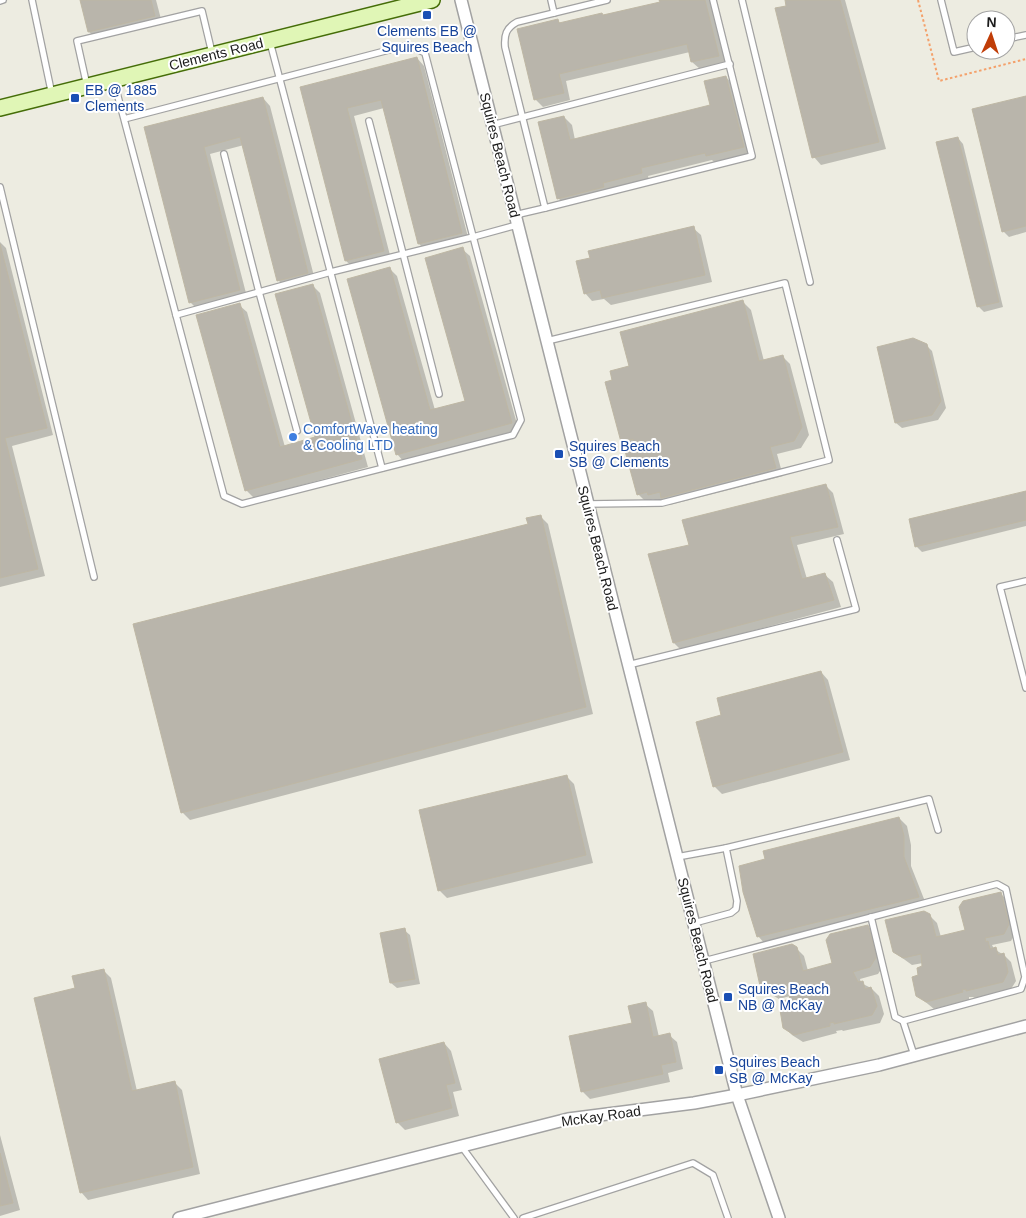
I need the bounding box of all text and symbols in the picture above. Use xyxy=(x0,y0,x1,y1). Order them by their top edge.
marker: Clements EB @ Squires Beach xyxy=(421,9,433,21)
north arrow xyxy=(966,10,1016,60)
text: N xyxy=(986,14,997,30)
place label: Clements EB @ Squires Beach xyxy=(377,23,477,55)
street label: Clements Road xyxy=(167,35,265,73)
place label: EB @ 1885 Clements xyxy=(85,82,157,114)
street label: Squires Beach Road xyxy=(477,91,523,219)
marker: EB @ 1885 Clements xyxy=(69,92,81,104)
place label: ComfortWave heating & Cooling LTD xyxy=(303,421,438,453)
marker: ComfortWave heating & Cooling LTD xyxy=(287,431,299,443)
place label: Squires Beach SB @ Clements xyxy=(569,438,669,470)
marker: Squires Beach SB @ Clements xyxy=(553,448,565,460)
street label: Squires Beach Road xyxy=(575,484,621,612)
street label: Squires Beach Road xyxy=(675,876,721,1004)
place label: Squires Beach NB @ McKay xyxy=(738,981,829,1013)
marker: Squires Beach NB @ McKay xyxy=(722,991,734,1003)
place label: Squires Beach SB @ McKay xyxy=(729,1054,820,1086)
marker: Squires Beach SB @ McKay xyxy=(713,1064,725,1076)
street label: McKay Road xyxy=(560,1103,642,1129)

